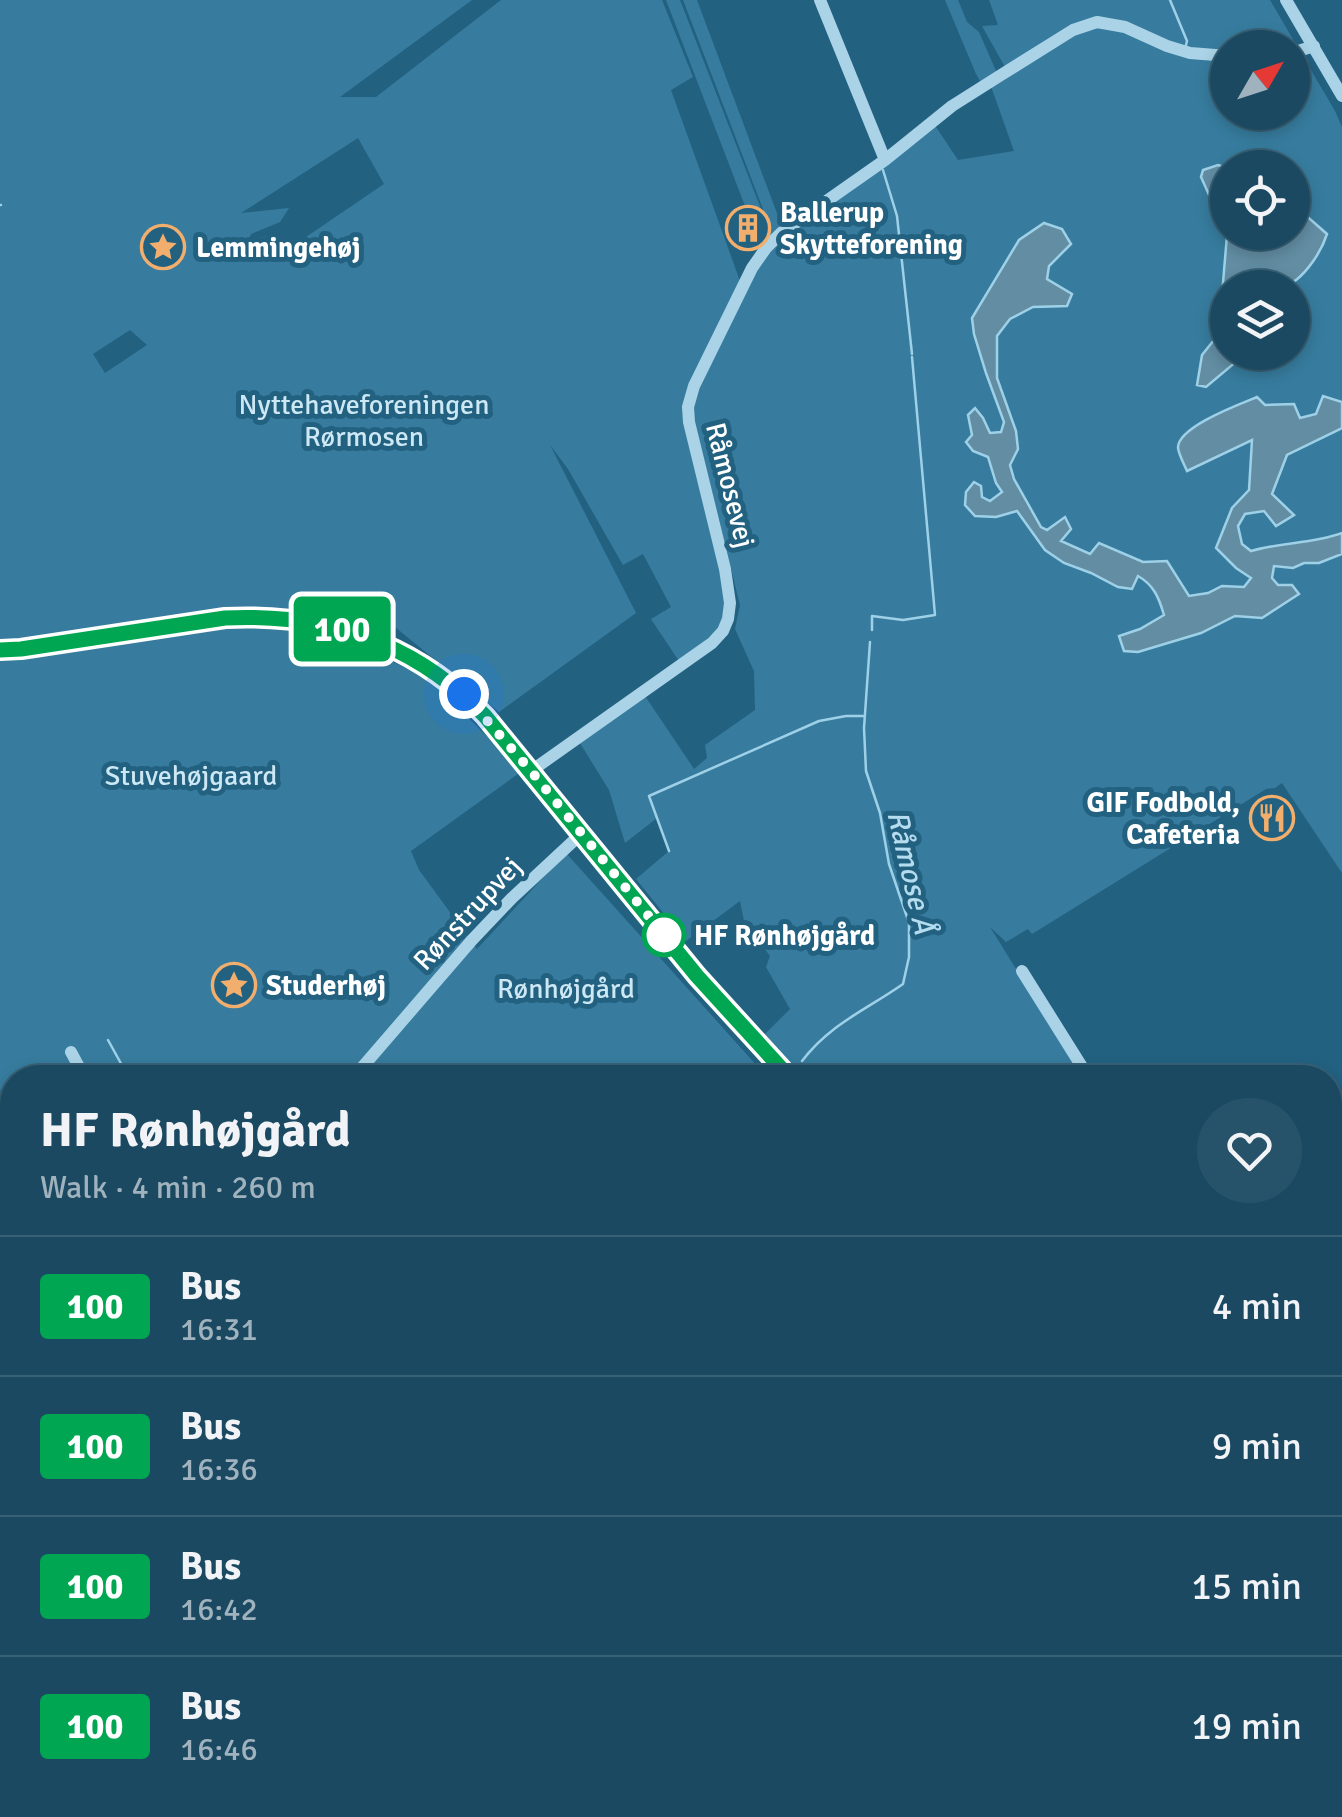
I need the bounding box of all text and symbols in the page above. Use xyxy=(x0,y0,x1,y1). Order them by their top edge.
north arrow xyxy=(1210,30,1310,130)
map controls xyxy=(1210,30,1310,370)
button: locate xyxy=(1210,150,1310,250)
place label: Ballerup Skytteforening xyxy=(780,196,963,262)
building icon: Ballerup Skytteforening xyxy=(725,205,771,251)
place icon: Lemmingehøj xyxy=(140,224,186,270)
place label: Lemmingehøj xyxy=(196,231,361,265)
button: layers xyxy=(1210,270,1310,370)
park label: Nyttehaveforeningen Rørmosen xyxy=(239,388,489,454)
street label: Råmosevej xyxy=(698,419,762,551)
line badge: 100 xyxy=(284,596,400,662)
text: 100 xyxy=(314,608,370,651)
your location xyxy=(439,669,489,719)
park label: Stuvehøjgaard xyxy=(105,759,277,793)
place label: GIF Fodbold, Cafeteria xyxy=(1086,786,1240,852)
restaurant icon: GIF Fodbold, Cafeteria xyxy=(1249,795,1295,841)
water label: Råmose Å xyxy=(878,807,943,939)
street label: Rønstrupvej xyxy=(407,850,529,978)
marker: HF Rønhøjgård xyxy=(643,914,685,956)
place label: HF Rønhøjgård xyxy=(694,919,875,953)
place icon: Studerhøj xyxy=(211,962,257,1008)
place label: Studerhøj xyxy=(266,969,386,1003)
park label: Rønhøjgård xyxy=(497,972,635,1006)
button: heart xyxy=(1197,1098,1302,1203)
text: HF Rønhøjgård xyxy=(40,1101,351,1160)
text: Walk · 4 min · 260 m xyxy=(40,1168,316,1207)
text: Bus xyxy=(180,1263,241,1310)
text: 4 min xyxy=(1212,1283,1302,1330)
text: 100 xyxy=(67,1285,123,1328)
text: 16:31 xyxy=(180,1310,258,1349)
text: Bus xyxy=(180,1403,241,1450)
text: 9 min xyxy=(1212,1423,1302,1470)
text: 100 xyxy=(67,1425,123,1468)
text: 16:36 xyxy=(180,1450,258,1489)
text: Bus xyxy=(180,1543,241,1590)
text: 15 min xyxy=(1191,1563,1302,1610)
text: 100 xyxy=(67,1565,123,1608)
text: 16:42 xyxy=(180,1590,258,1629)
text: Bus xyxy=(180,1683,241,1730)
text: 19 min xyxy=(1191,1703,1302,1750)
text: 100 xyxy=(67,1705,123,1748)
text: 16:46 xyxy=(180,1730,258,1769)

